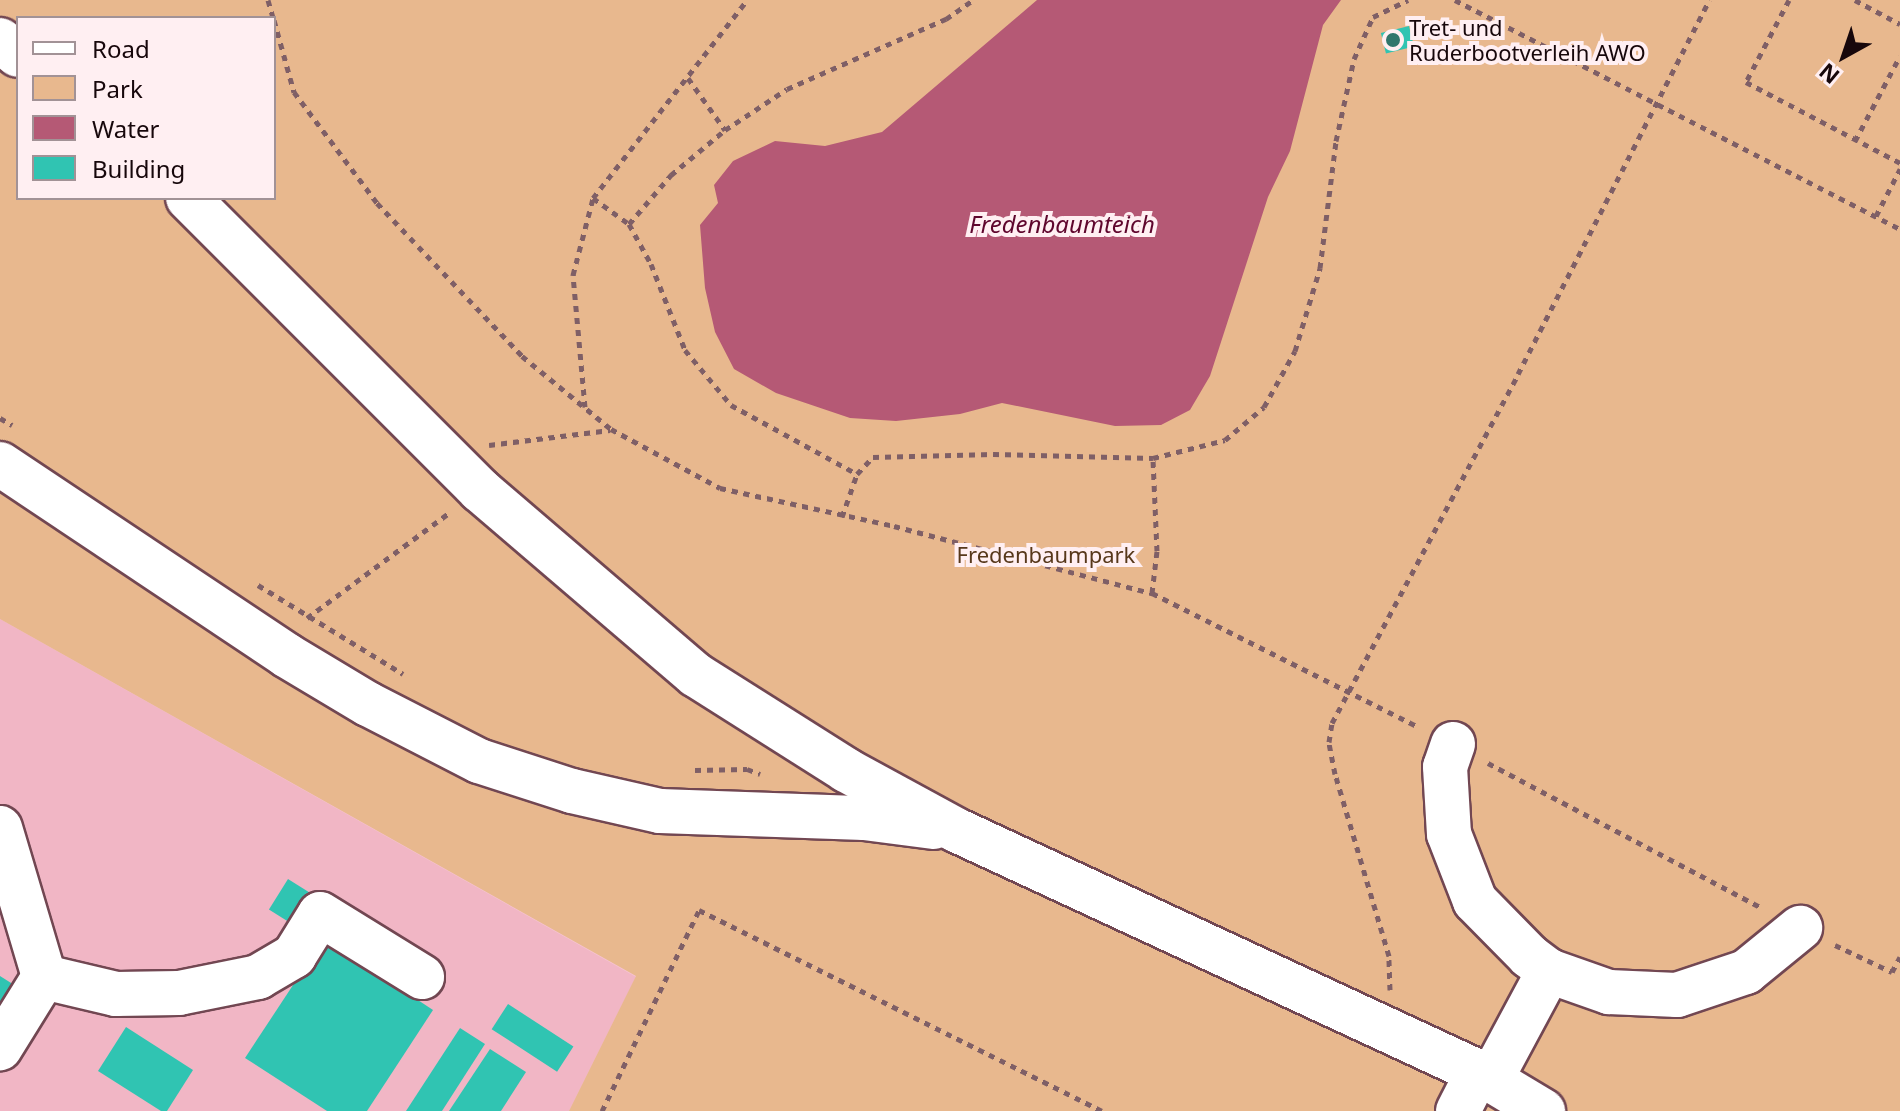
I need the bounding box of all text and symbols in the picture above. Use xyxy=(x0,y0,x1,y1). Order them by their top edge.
place label: Tret- und Ruderbootverleih AWO xyxy=(1409,14,1646,66)
legend xyxy=(16,16,276,200)
north arrow xyxy=(1804,16,1884,96)
marker: Tret- und Ruderbootverleih AWO xyxy=(1384,31,1402,49)
text: Road xyxy=(92,32,150,65)
text: N xyxy=(1812,57,1845,92)
text: Park xyxy=(92,72,143,105)
text: Water xyxy=(92,112,159,145)
text: Building xyxy=(92,152,185,185)
water label: Fredenbaumteich xyxy=(969,210,1155,238)
park label: Fredenbaumpark xyxy=(957,542,1135,568)

